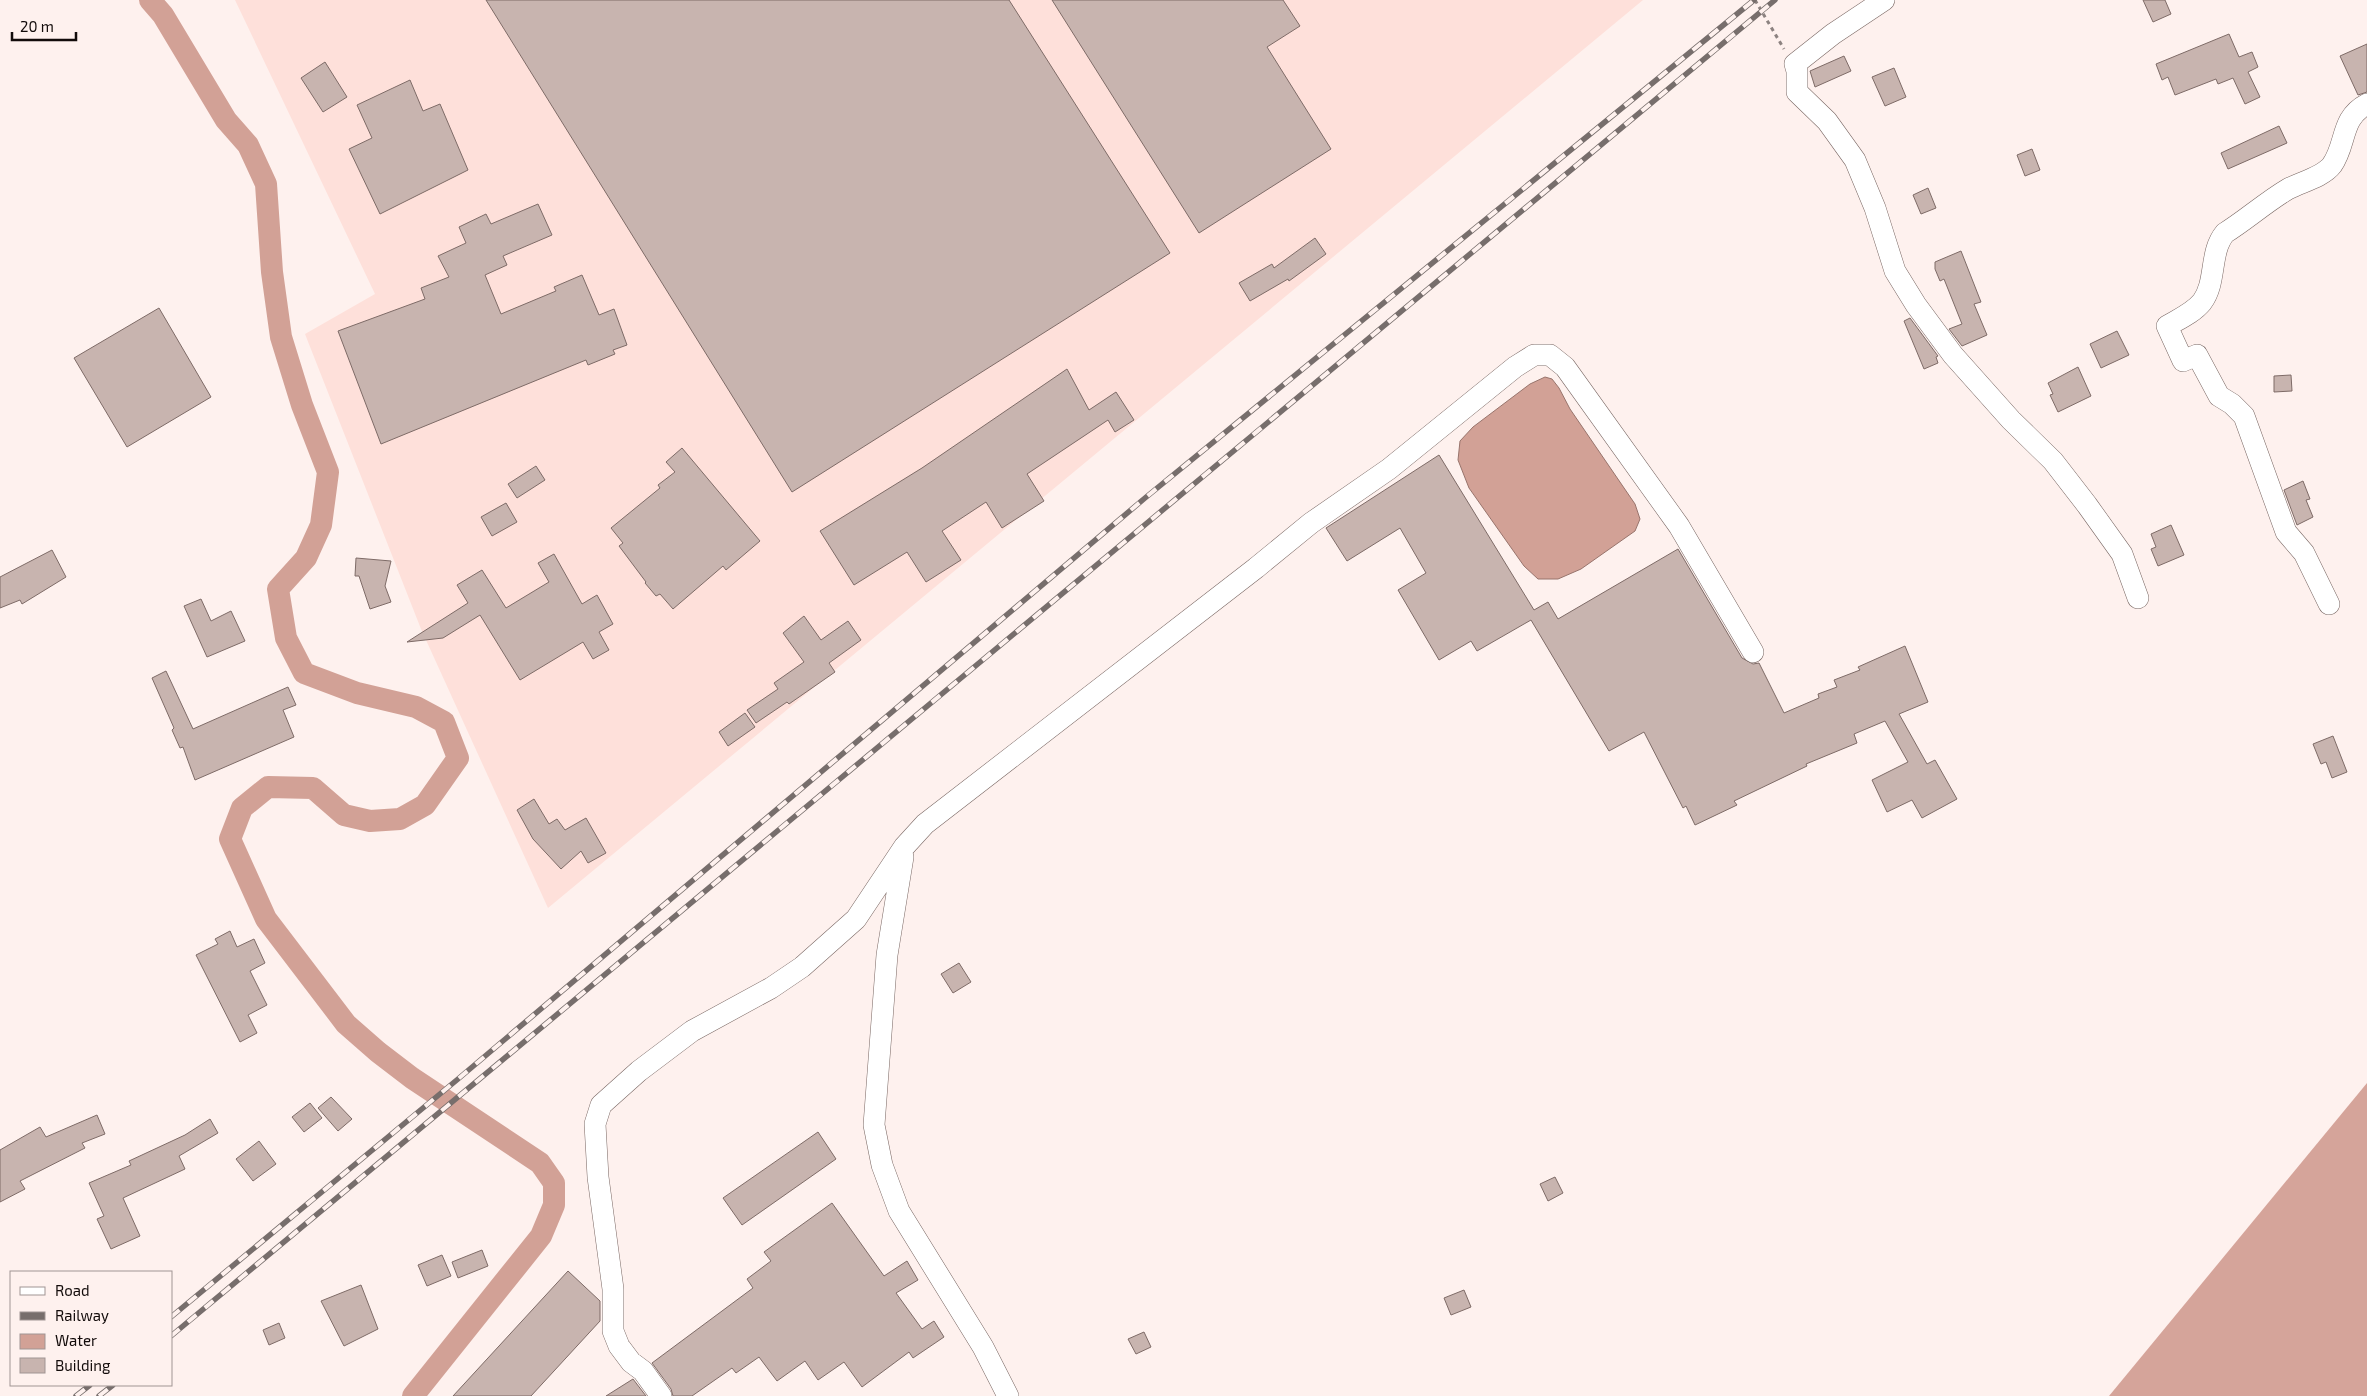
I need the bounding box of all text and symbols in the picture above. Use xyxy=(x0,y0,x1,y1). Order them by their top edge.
scale bar xyxy=(12,10,76,42)
text: 20 m xyxy=(20,17,54,35)
legend xyxy=(10,1271,172,1386)
text: Road xyxy=(55,1281,90,1299)
text: Railway xyxy=(55,1306,109,1324)
text: Water xyxy=(55,1331,97,1349)
text: Building xyxy=(55,1356,111,1374)

